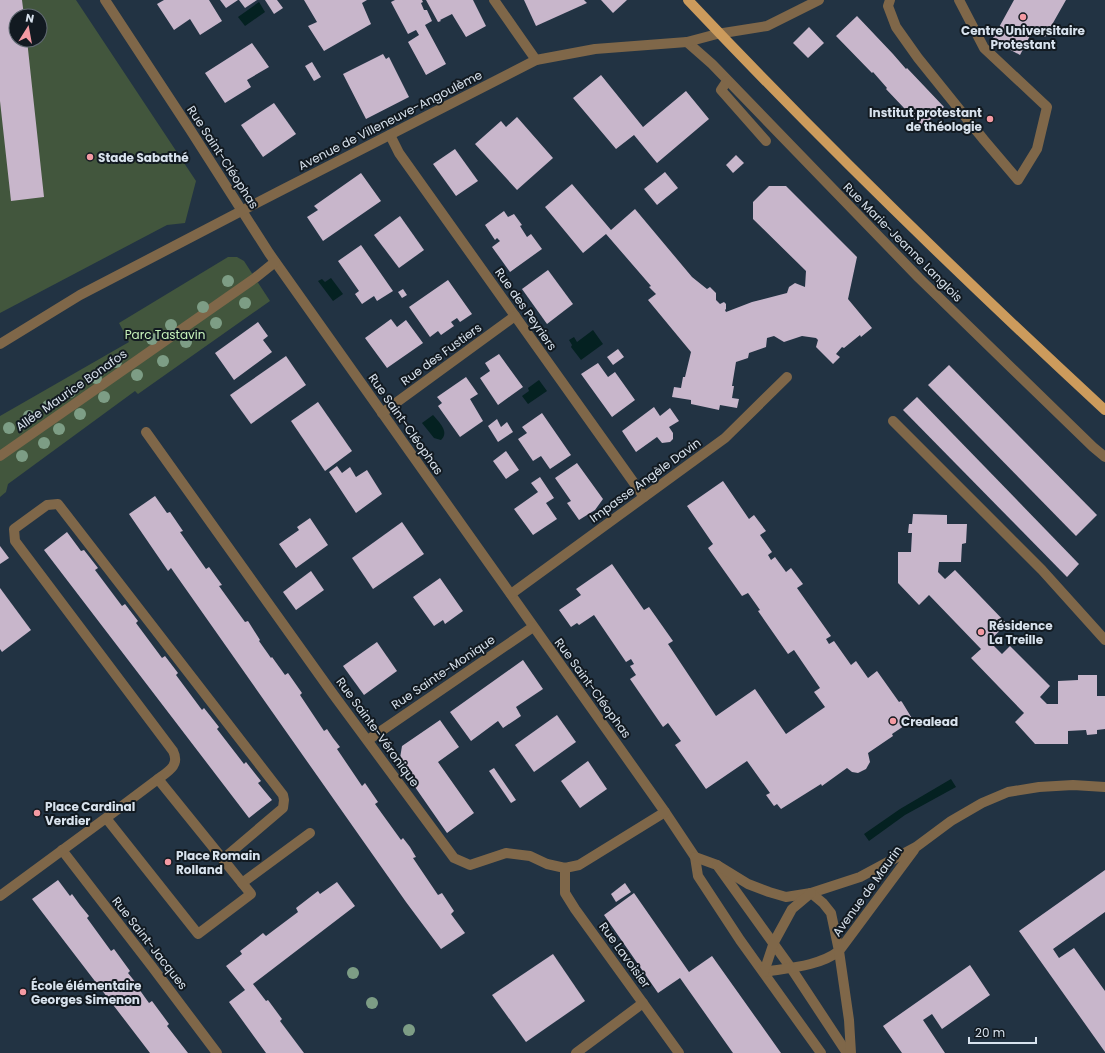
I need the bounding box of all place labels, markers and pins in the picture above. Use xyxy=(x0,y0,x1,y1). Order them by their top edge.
marker: Centre Universitaire Protestant xyxy=(1018,12,1028,22)
place label: Centre Universitaire Protestant xyxy=(961,22,1086,53)
place label: Institut protestant de théologie xyxy=(869,104,983,135)
marker: Institut protestant de théologie xyxy=(985,114,995,124)
place label: Stade Sabathé xyxy=(98,149,189,166)
marker: Stade Sabathé xyxy=(85,152,95,162)
place label: Résidence La Treille xyxy=(989,617,1053,648)
marker: Résidence La Treille xyxy=(976,627,986,637)
place label: Crealead xyxy=(901,713,958,730)
marker: Crealead xyxy=(888,716,898,726)
place label: Place Cardinal Verdier xyxy=(45,798,135,829)
marker: Place Cardinal Verdier xyxy=(32,808,42,818)
place label: Place Romain Rolland xyxy=(176,847,260,878)
marker: Place Romain Rolland xyxy=(163,857,173,867)
place label: École élémentaire Georges Simenon xyxy=(31,977,142,1008)
marker: École élémentaire Georges Simenon xyxy=(18,987,28,997)

